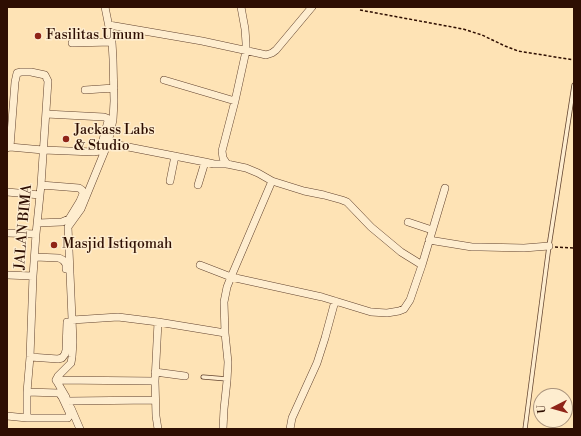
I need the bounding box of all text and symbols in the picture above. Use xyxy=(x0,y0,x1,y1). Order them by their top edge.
place label: Fasilitas Umum xyxy=(46,28,145,44)
marker: Fasilitas Umum xyxy=(33,31,43,41)
place label: Jackass Labs & Studio xyxy=(74,123,155,156)
marker: Jackass Labs & Studio xyxy=(61,134,71,144)
street label: JALAN BIMA xyxy=(12,184,36,270)
place label: Masjid Istiqomah xyxy=(62,237,172,253)
marker: Masjid Istiqomah xyxy=(49,240,59,250)
north arrow xyxy=(533,388,573,428)
text: U xyxy=(535,404,549,414)

